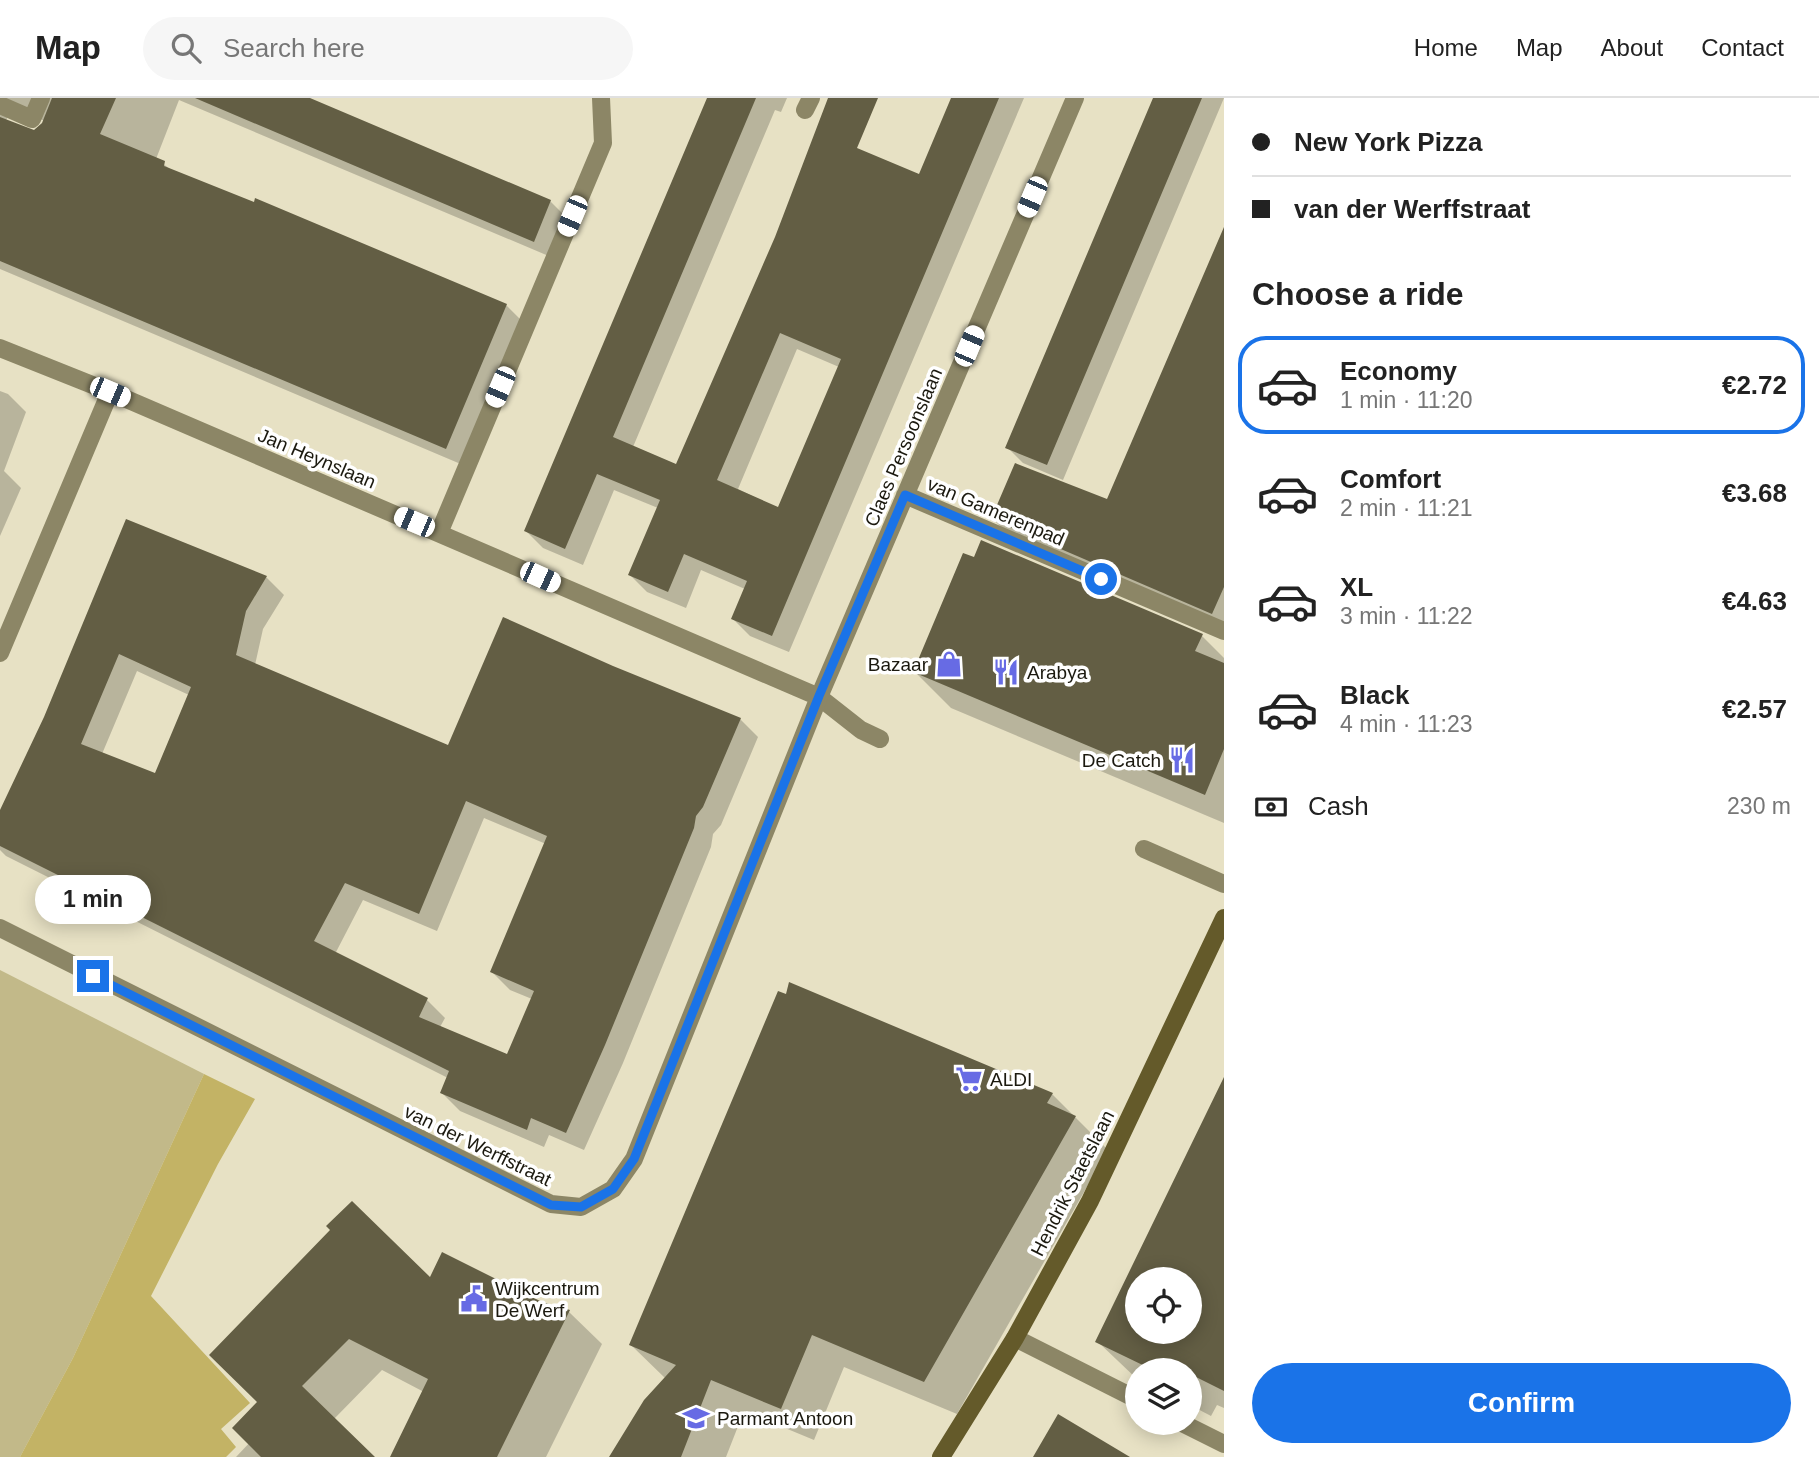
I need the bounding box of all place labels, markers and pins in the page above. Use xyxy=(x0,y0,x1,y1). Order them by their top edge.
shop icon: Bazaar xyxy=(934,649,964,679)
place label: Bazaar xyxy=(868,654,929,675)
restaurant icon: Arabya xyxy=(991,657,1021,687)
place label: Arabya xyxy=(1027,662,1088,683)
restaurant icon: De Catch xyxy=(1167,745,1197,775)
place label: De Catch xyxy=(1082,750,1161,771)
supermarket icon: ALDI xyxy=(954,1064,984,1094)
place label: ALDI xyxy=(990,1069,1032,1090)
place label: Wijkcentrum De Werf xyxy=(495,1278,600,1321)
public building icon: Wijkcentrum De Werf xyxy=(459,1284,489,1314)
school or university icon: Parmant Antoon xyxy=(681,1403,711,1433)
place label: Parmant Antoon xyxy=(717,1408,853,1429)

